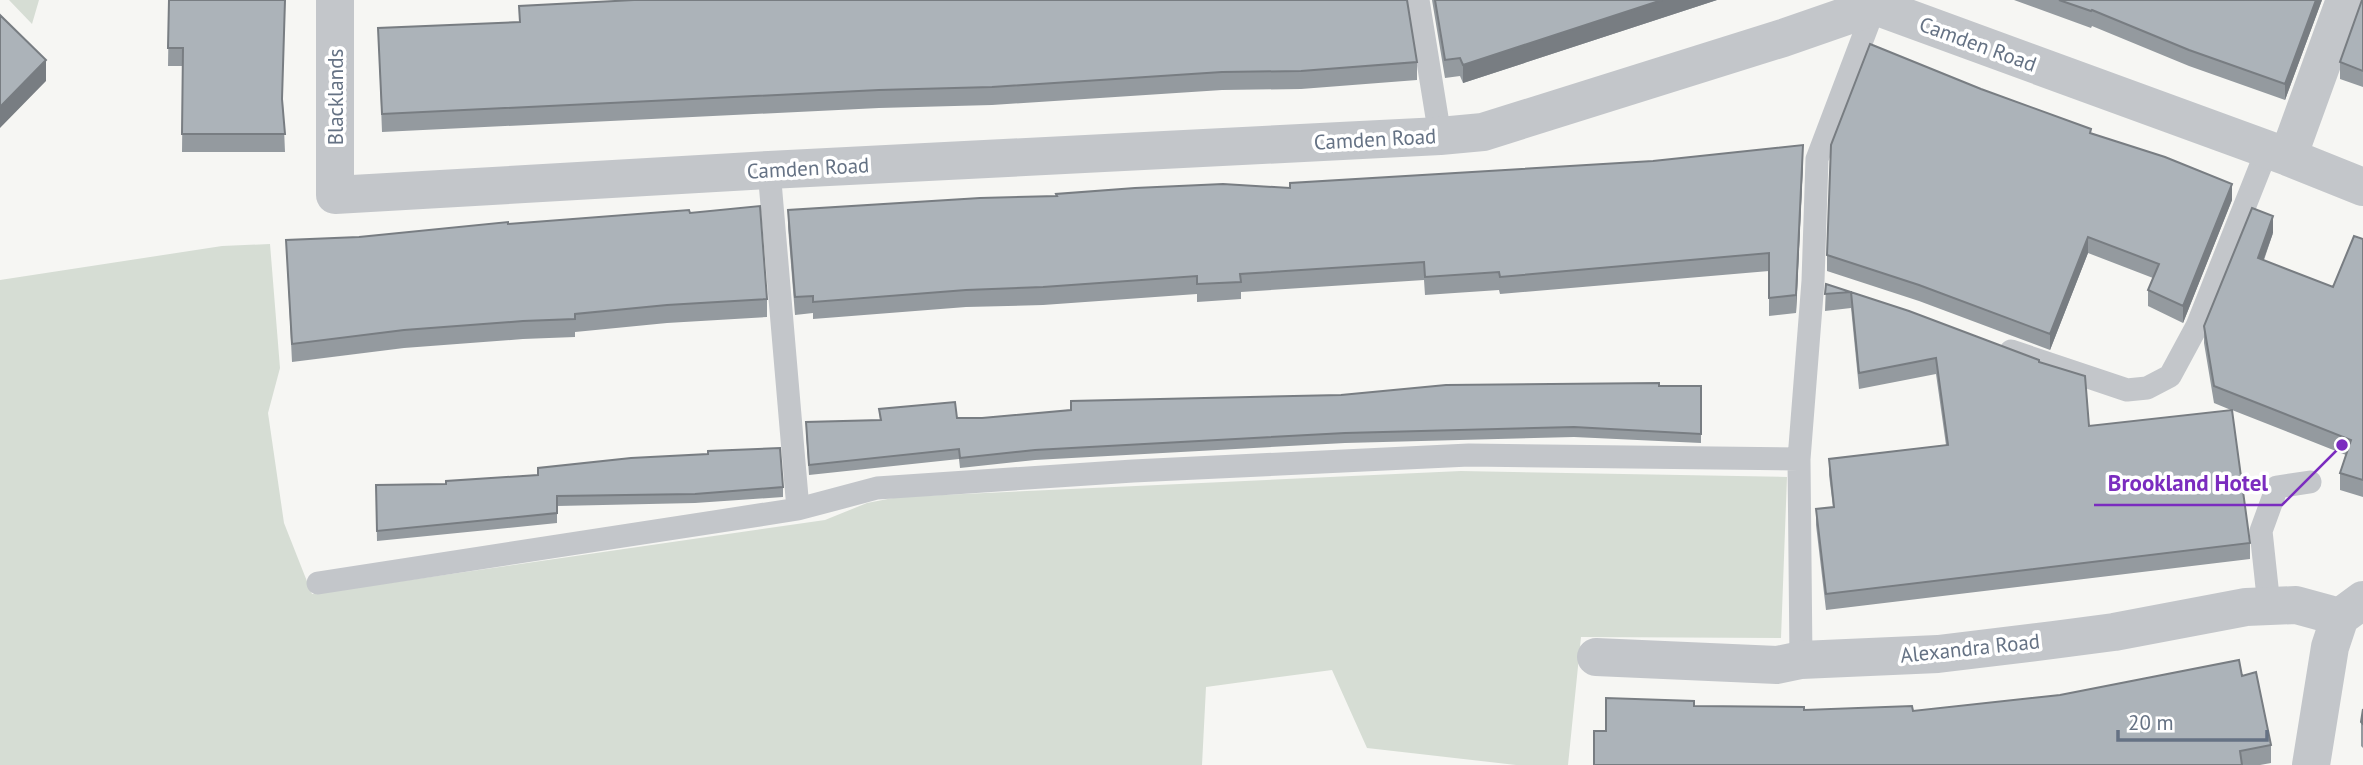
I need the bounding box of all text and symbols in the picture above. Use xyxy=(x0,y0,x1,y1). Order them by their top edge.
street label: Camden Road xyxy=(1916,10,2040,78)
street label: Blacklands xyxy=(322,49,349,145)
street label: Camden Road xyxy=(1313,122,1437,156)
street label: Camden Road xyxy=(746,151,870,185)
callout: Brookland Hotel xyxy=(2094,461,2282,505)
text: Brookland Hotel xyxy=(2108,468,2268,497)
street label: Alexandra Road xyxy=(1899,627,2041,669)
scale bar xyxy=(2118,698,2267,742)
text: 20 m xyxy=(2128,709,2174,736)

